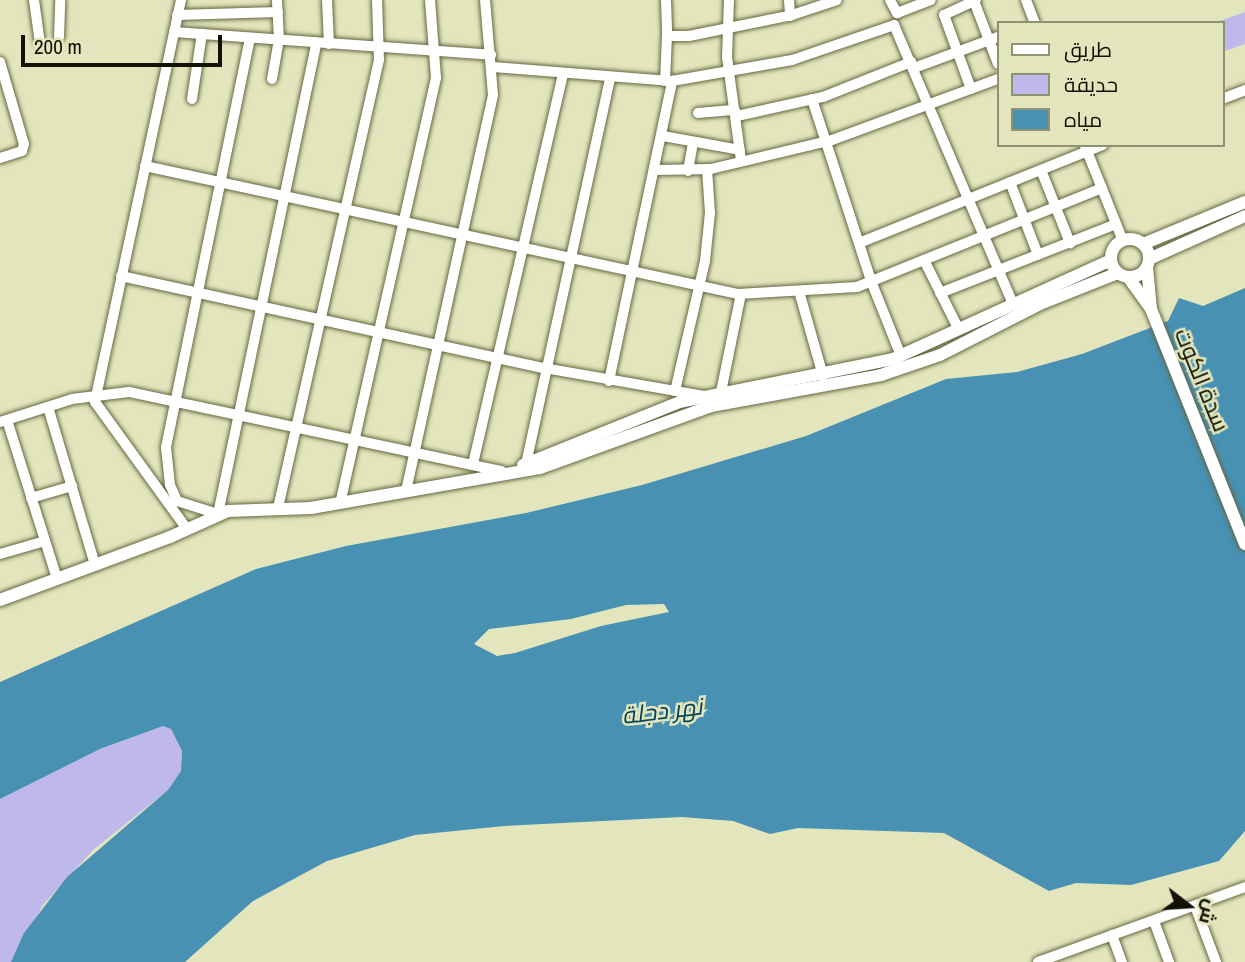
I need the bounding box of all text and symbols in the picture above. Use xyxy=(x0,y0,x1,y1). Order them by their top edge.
scale bar xyxy=(24,21,226,65)
legend xyxy=(996,21,1224,147)
text: 200 m xyxy=(34,32,82,61)
text: طريق xyxy=(1064,35,1112,64)
text: حديقة xyxy=(1064,70,1118,99)
text: مياه xyxy=(1064,105,1102,134)
street label: سدة الكوت xyxy=(1169,324,1235,436)
water label: نهر دجلة xyxy=(620,692,704,730)
north arrow xyxy=(1154,871,1224,941)
text: ش xyxy=(1193,897,1225,928)

